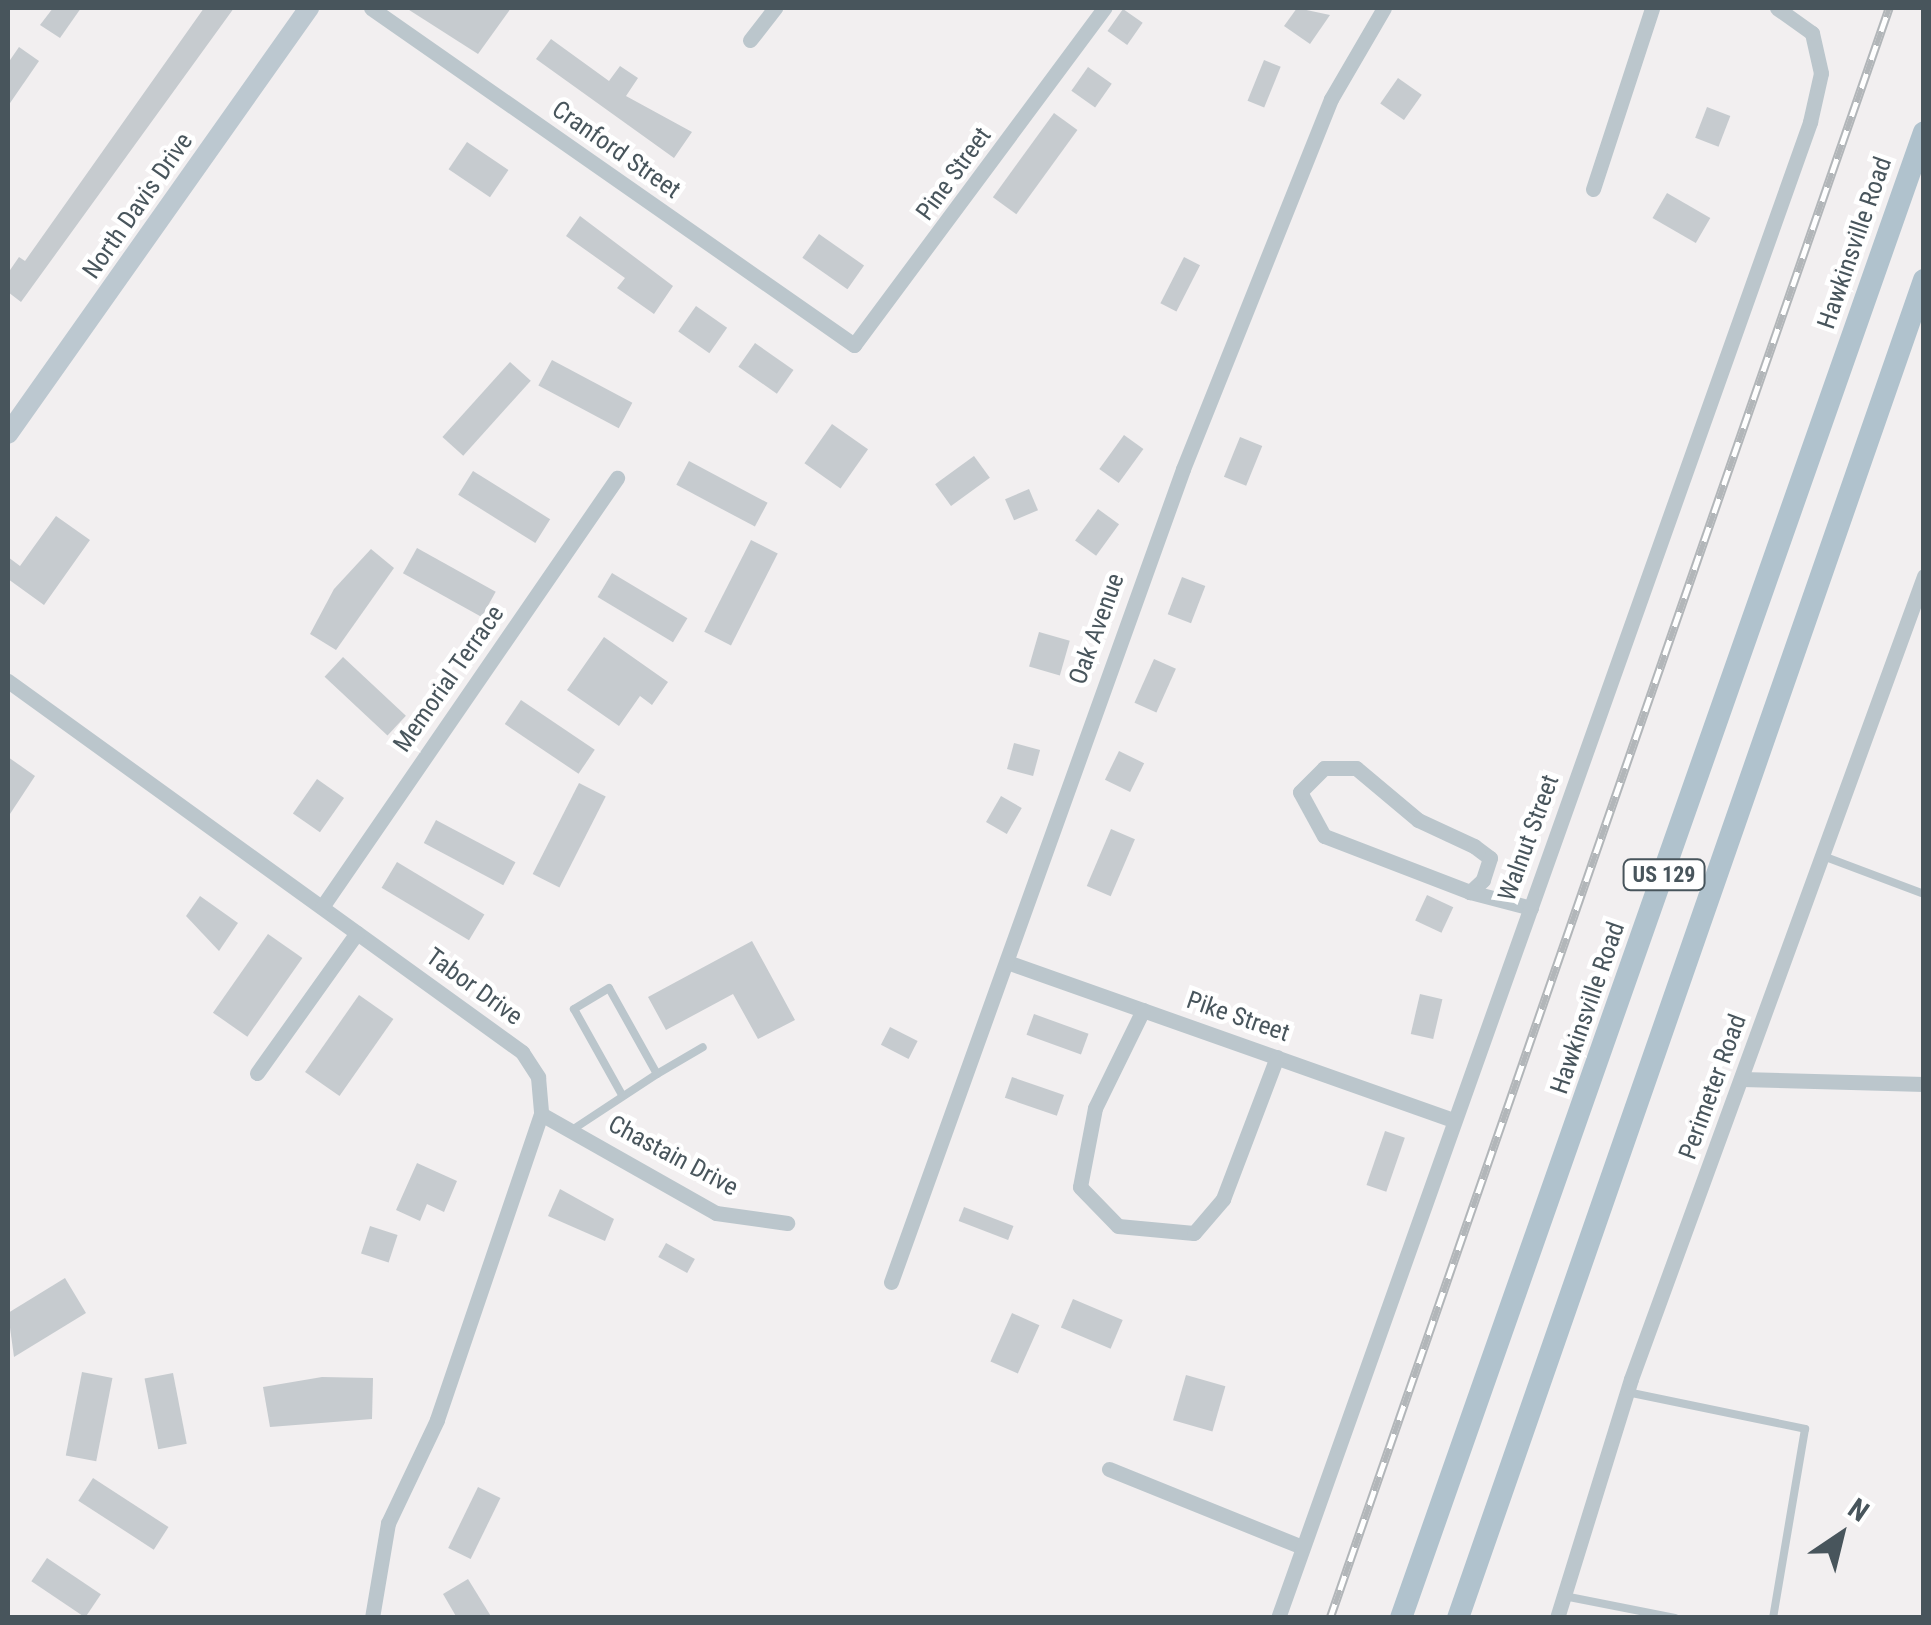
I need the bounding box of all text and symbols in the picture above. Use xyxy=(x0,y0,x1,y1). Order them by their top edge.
street label: Cranford Street xyxy=(546,95,686,205)
street label: Pine Street xyxy=(910,122,998,226)
street label: North Davis Drive xyxy=(77,127,199,285)
street label: Hawkinsville Road xyxy=(1812,153,1898,333)
street label: Oak Avenue xyxy=(1063,569,1131,689)
street label: Memorial Terrace xyxy=(387,600,511,758)
street label: Walnut Street xyxy=(1492,771,1566,905)
road number: US 129 xyxy=(1622,858,1706,892)
street label: Hawkinsville Road xyxy=(1545,918,1631,1098)
street label: Tabor Drive xyxy=(420,942,528,1032)
street label: Pike Street xyxy=(1183,985,1293,1049)
street label: Perimeter Road xyxy=(1673,1010,1753,1164)
street label: Chastain Drive xyxy=(603,1109,743,1203)
north arrow xyxy=(1791,1485,1891,1585)
text: N xyxy=(1842,1492,1875,1528)

